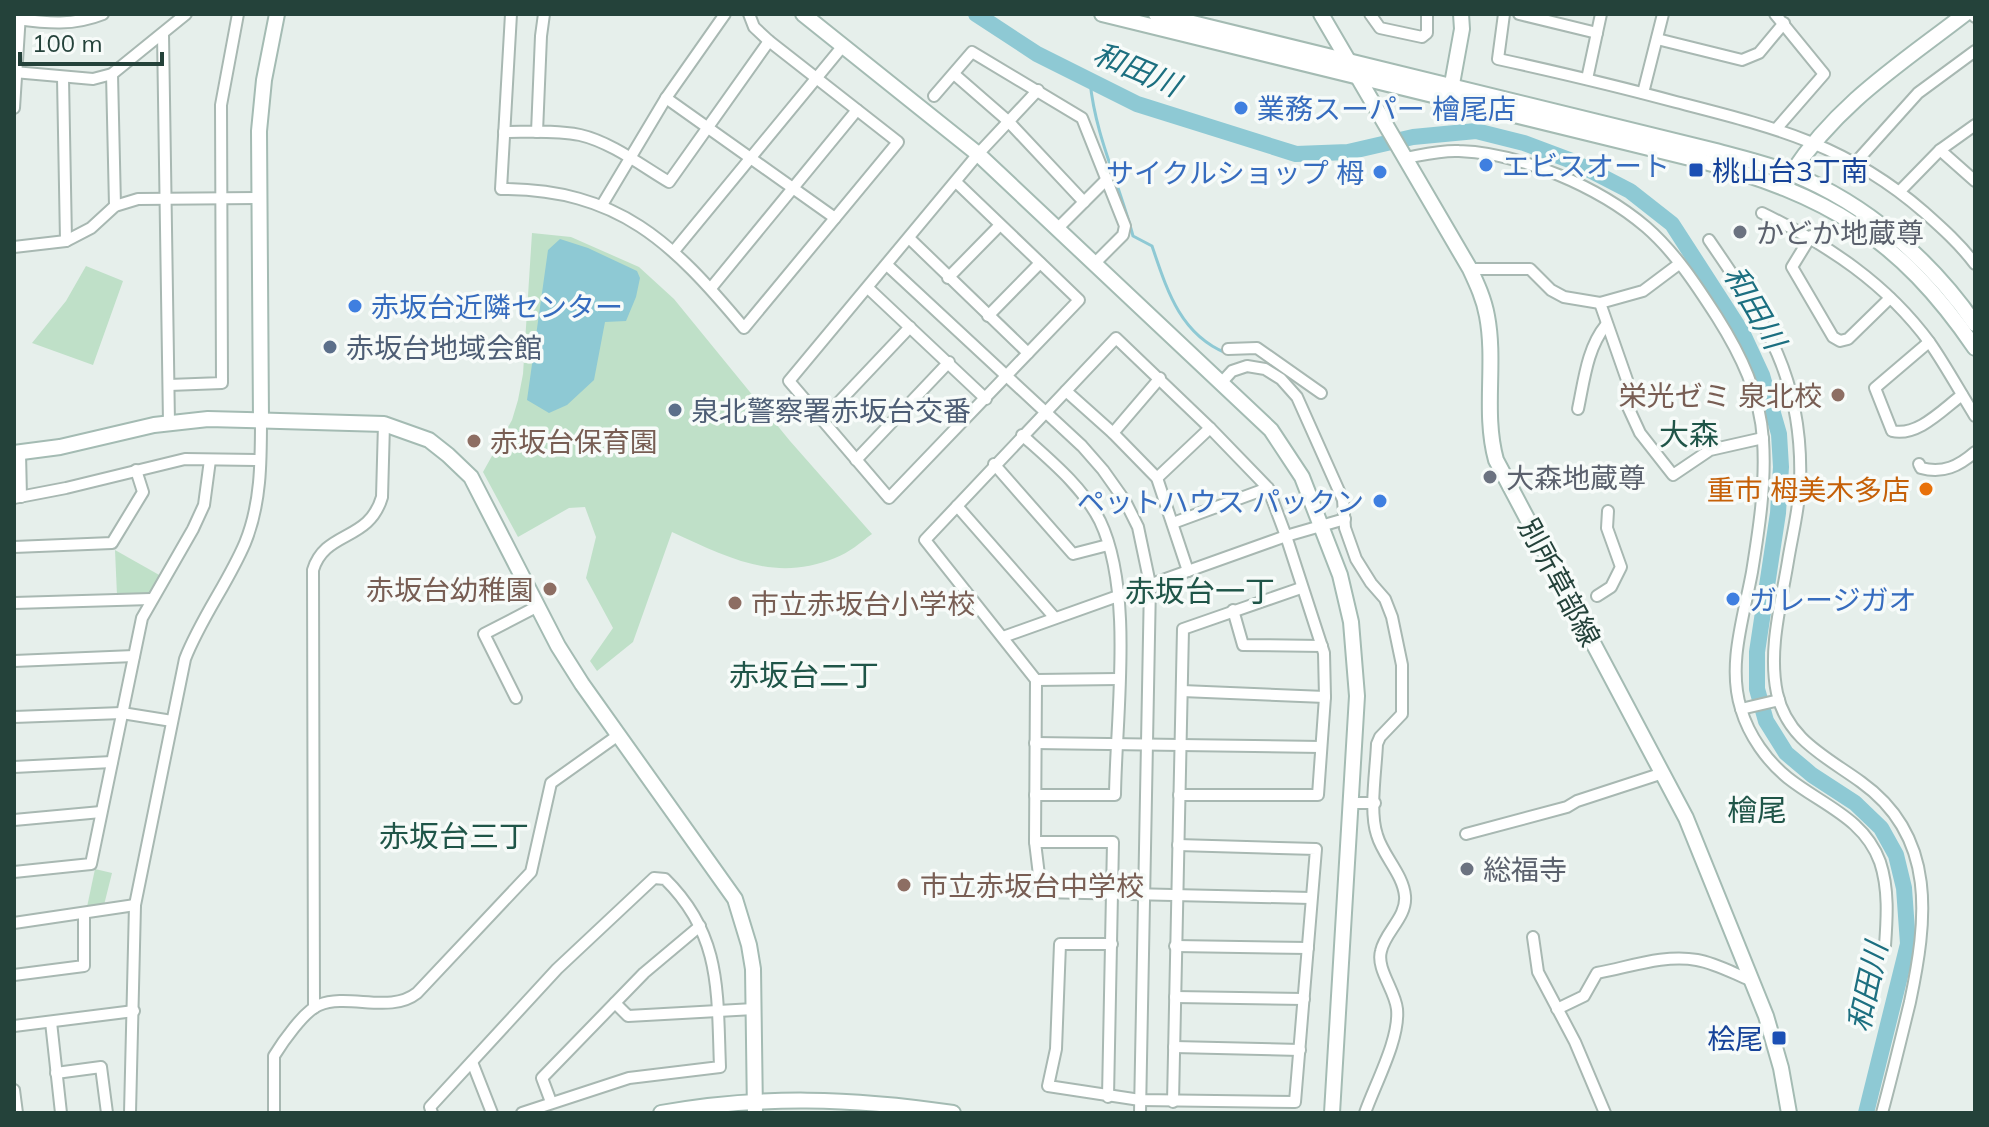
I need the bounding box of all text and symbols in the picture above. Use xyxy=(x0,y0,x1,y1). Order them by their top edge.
scale bar xyxy=(20,16,162,66)
text: 100 m xyxy=(32,28,103,58)
water label: 和田川 xyxy=(1088,34,1189,105)
place label: 業務スーパー 檜尾店 xyxy=(1257,91,1516,126)
marker: 業務スーパー 檜尾店 xyxy=(1232,99,1250,117)
place label: エビスオート xyxy=(1502,148,1670,183)
place label: 桃山台3丁南 xyxy=(1712,153,1869,188)
place label: サイクルショップ 栂 xyxy=(1106,155,1364,190)
marker: エビスオート xyxy=(1477,156,1495,174)
marker: 桃山台3丁南 xyxy=(1687,161,1705,179)
marker: サイクルショップ 栂 xyxy=(1371,163,1389,181)
place label: かどか地蔵尊 xyxy=(1756,215,1924,250)
marker: かどか地蔵尊 xyxy=(1731,223,1749,241)
water label: 和田川 xyxy=(1716,259,1795,358)
place label: 赤坂台近隣センター xyxy=(371,289,623,324)
marker: 赤坂台近隣センター xyxy=(346,297,364,315)
place label: 赤坂台地域会館 xyxy=(346,330,542,365)
marker: 赤坂台地域会館 xyxy=(321,338,339,356)
place label: 栄光ゼミ 泉北校 xyxy=(1619,378,1822,413)
marker: 栄光ゼミ 泉北校 xyxy=(1829,386,1847,404)
place label: 泉北警察署赤坂台交番 xyxy=(691,393,971,428)
marker: 泉北警察署赤坂台交番 xyxy=(666,401,684,419)
district label: 大森 xyxy=(1659,415,1719,453)
place label: 赤坂台保育園 xyxy=(490,424,658,459)
marker: 赤坂台保育園 xyxy=(465,432,483,450)
place label: 大森地蔵尊 xyxy=(1506,460,1646,495)
marker: 大森地蔵尊 xyxy=(1481,468,1499,486)
place label: 重市 栂美木多店 xyxy=(1707,472,1910,507)
marker: 重市 栂美木多店 xyxy=(1917,480,1935,498)
place label: ペットハウス パックン xyxy=(1077,484,1364,519)
marker: ペットハウス パックン xyxy=(1371,492,1389,510)
street label: 別所草部線 xyxy=(1512,512,1608,652)
place label: 赤坂台幼稚園 xyxy=(366,572,534,607)
district label: 赤坂台一丁 xyxy=(1125,572,1275,610)
marker: 赤坂台幼稚園 xyxy=(541,580,559,598)
place label: ガレージガオ xyxy=(1749,582,1916,617)
place label: 市立赤坂台小学校 xyxy=(751,586,975,621)
marker: ガレージガオ xyxy=(1724,590,1742,608)
marker: 市立赤坂台小学校 xyxy=(726,594,744,612)
district label: 赤坂台二丁 xyxy=(729,656,879,694)
district label: 檜尾 xyxy=(1727,791,1787,829)
district label: 赤坂台三丁 xyxy=(379,817,529,855)
place label: 総福寺 xyxy=(1483,852,1567,887)
marker: 総福寺 xyxy=(1458,860,1476,878)
place label: 市立赤坂台中学校 xyxy=(920,868,1144,903)
marker: 市立赤坂台中学校 xyxy=(895,876,913,894)
water label: 和田川 xyxy=(1839,936,1896,1035)
place label: 桧尾 xyxy=(1707,1021,1763,1056)
marker: 桧尾 xyxy=(1770,1029,1788,1047)

